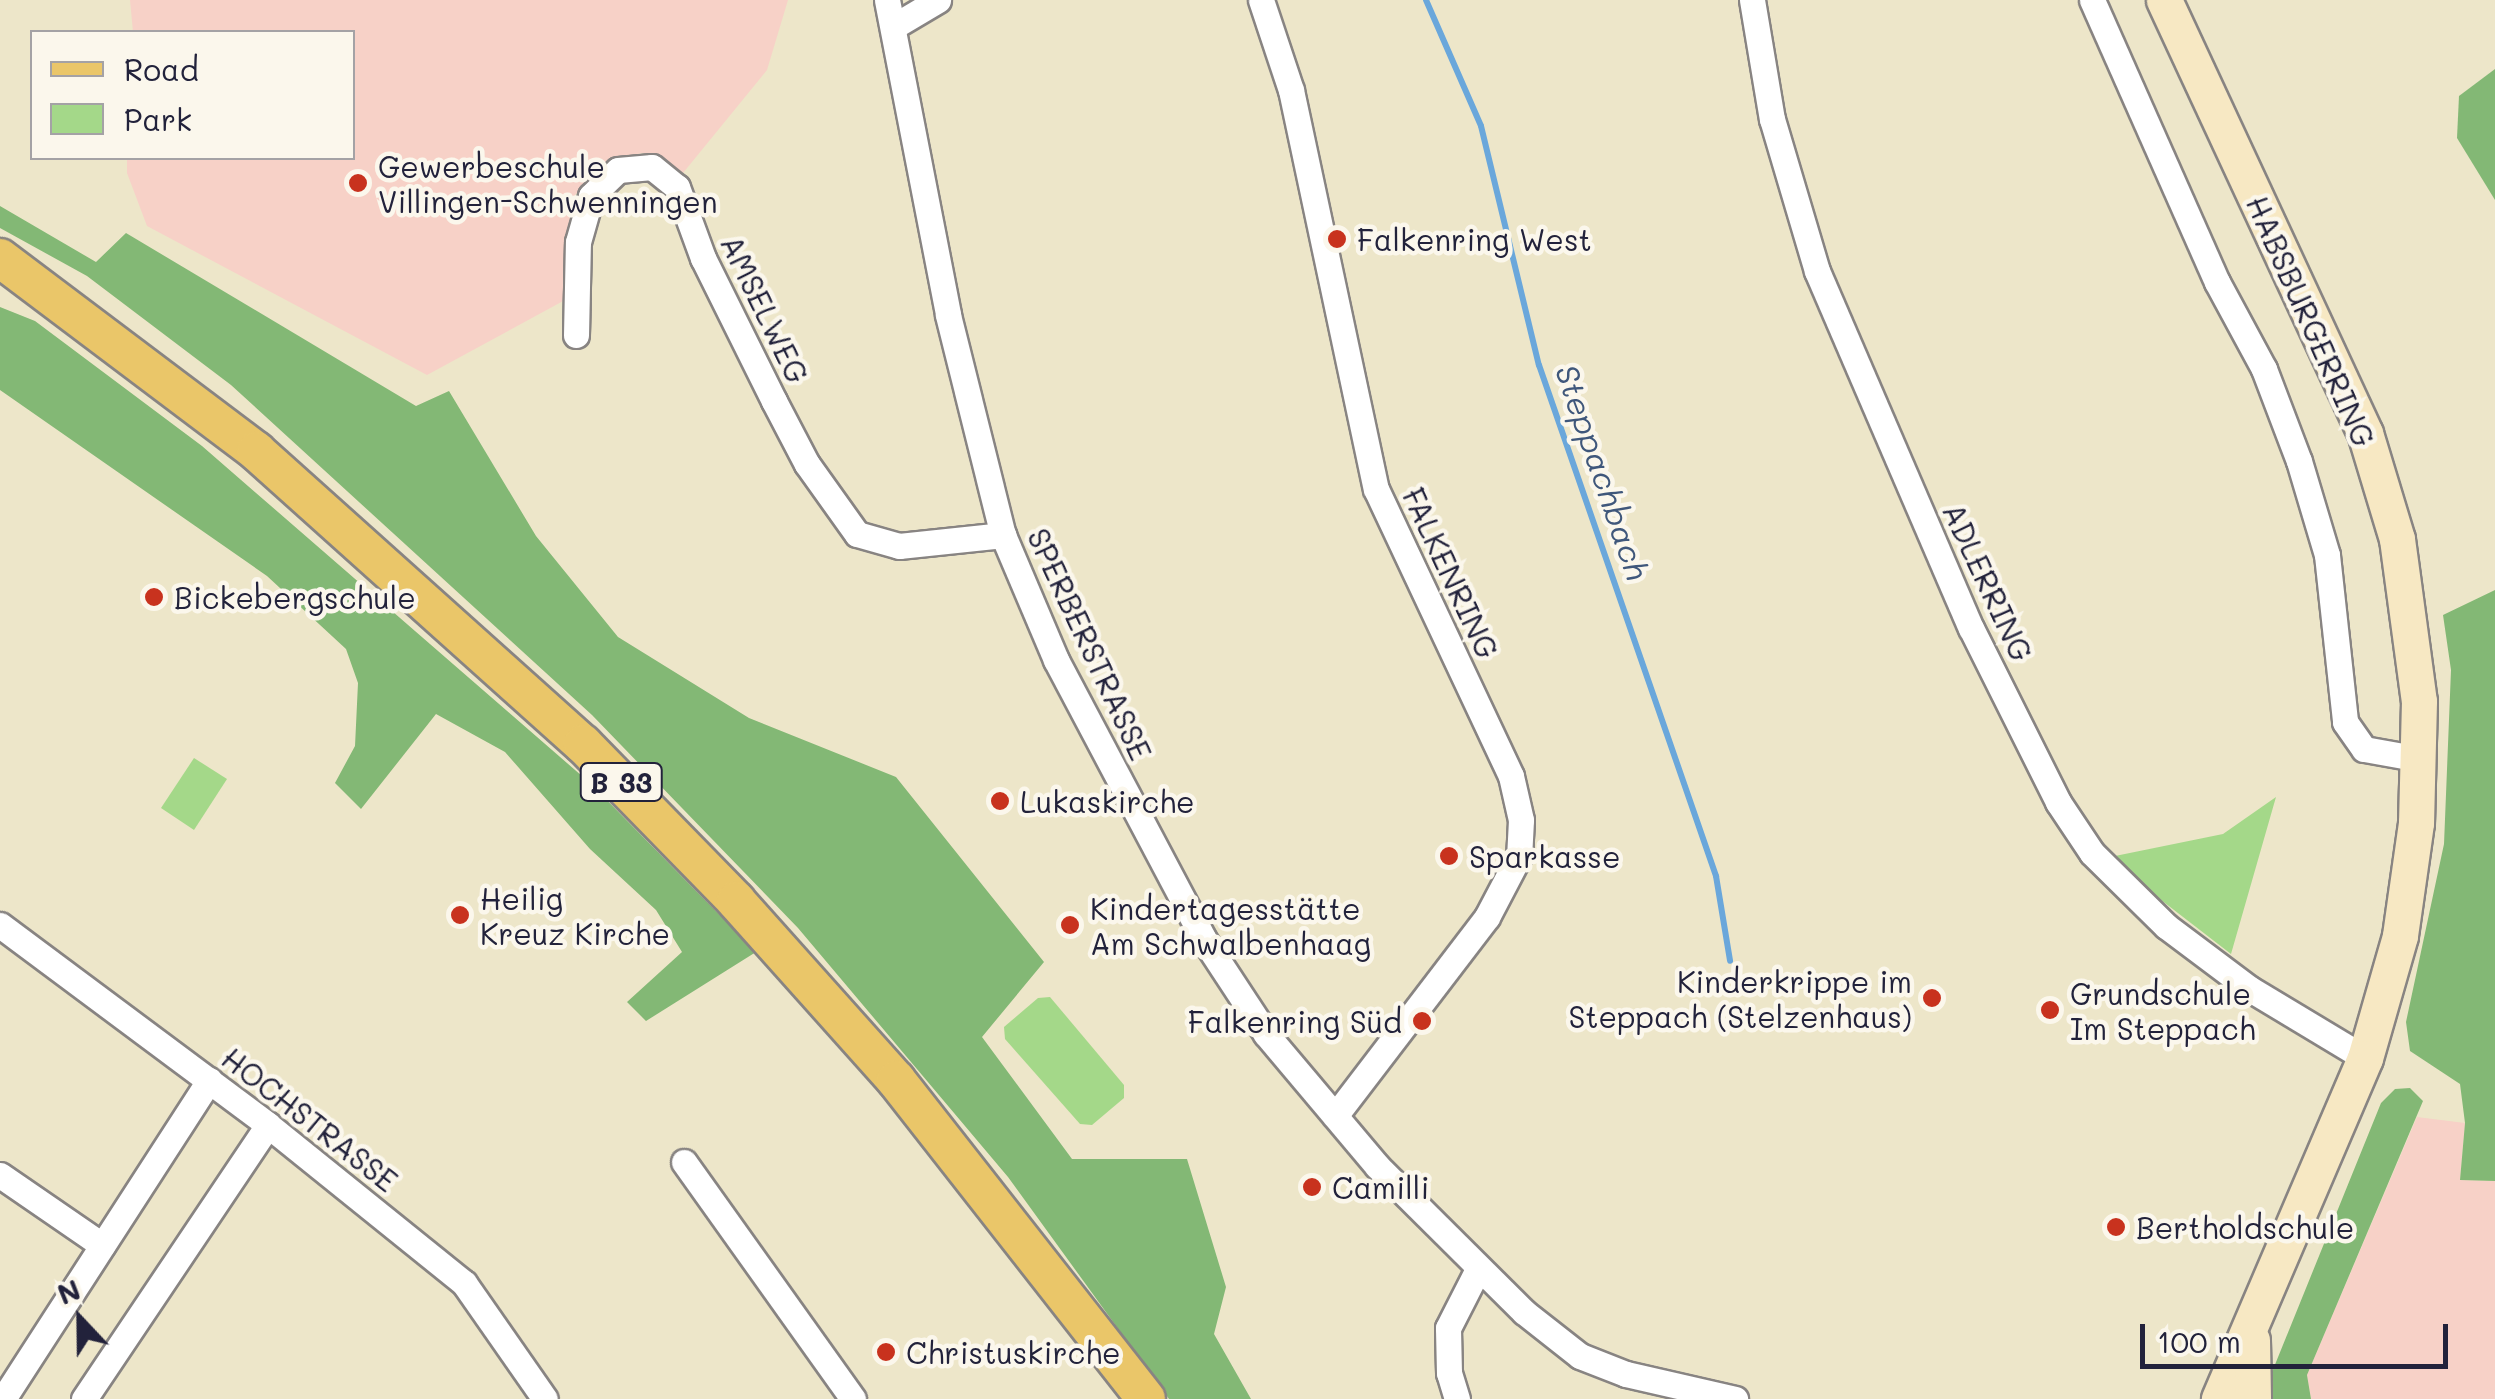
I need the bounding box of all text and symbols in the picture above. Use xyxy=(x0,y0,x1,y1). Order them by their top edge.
legend xyxy=(30,30,355,160)
text: Road xyxy=(124,49,199,89)
text: Park xyxy=(124,99,192,139)
place label: Gewerbeschule Villingen-Schwenningen xyxy=(378,148,718,218)
marker: Gewerbeschule Villingen-Schwenningen xyxy=(347,172,369,194)
street label: HABSBURGERRING xyxy=(2239,190,2383,452)
place label: Falkenring West xyxy=(1357,221,1592,257)
marker: Falkenring West xyxy=(1326,228,1348,250)
street label: AMSELWEG xyxy=(714,229,816,389)
water label: Steppachbach xyxy=(1548,359,1658,585)
street label: FALKENRING xyxy=(1396,482,1506,664)
street label: ADLERRING xyxy=(1936,497,2040,667)
street label: SPERBERSTRASSE xyxy=(1021,523,1159,765)
place label: Bickebergschule xyxy=(174,579,416,615)
marker: Bickebergschule xyxy=(143,586,165,608)
road number: B 33 xyxy=(578,759,664,805)
place label: Lukaskirche xyxy=(1020,783,1195,819)
marker: Lukaskirche xyxy=(989,790,1011,812)
place label: Sparkasse xyxy=(1469,838,1620,874)
marker: Sparkasse xyxy=(1438,845,1460,867)
place label: Heilig Kreuz Kirche xyxy=(480,880,670,950)
place label: Kindertagesstätte Am Schwalbenhaag xyxy=(1090,890,1371,960)
marker: Heilig Kreuz Kirche xyxy=(449,904,471,926)
marker: Kindertagesstätte Am Schwalbenhaag xyxy=(1059,914,1081,936)
place label: Kinderkrippe im Steppach (Stelzenhaus) xyxy=(1568,963,1912,1034)
place label: Grundschule Im Steppach xyxy=(2070,975,2256,1046)
marker: Kinderkrippe im Steppach (Stelzenhaus) xyxy=(1921,987,1943,1009)
marker: Grundschule Im Steppach xyxy=(2039,999,2061,1021)
place label: Falkenring Süd xyxy=(1188,1003,1402,1039)
marker: Falkenring Süd xyxy=(1411,1010,1433,1032)
street label: HOCHSTRASSE xyxy=(215,1039,405,1199)
place label: Camilli xyxy=(1332,1169,1429,1205)
marker: Camilli xyxy=(1301,1176,1323,1198)
place label: Bertholdschule xyxy=(2136,1209,2354,1245)
marker: Bertholdschule xyxy=(2105,1216,2127,1238)
north arrow xyxy=(30,1269,130,1369)
text: N xyxy=(52,1271,85,1312)
scale bar xyxy=(2145,1304,2452,1366)
text: 100 m xyxy=(2157,1321,2241,1361)
place label: Christuskirche xyxy=(906,1334,1121,1370)
marker: Christuskirche xyxy=(875,1341,897,1363)

